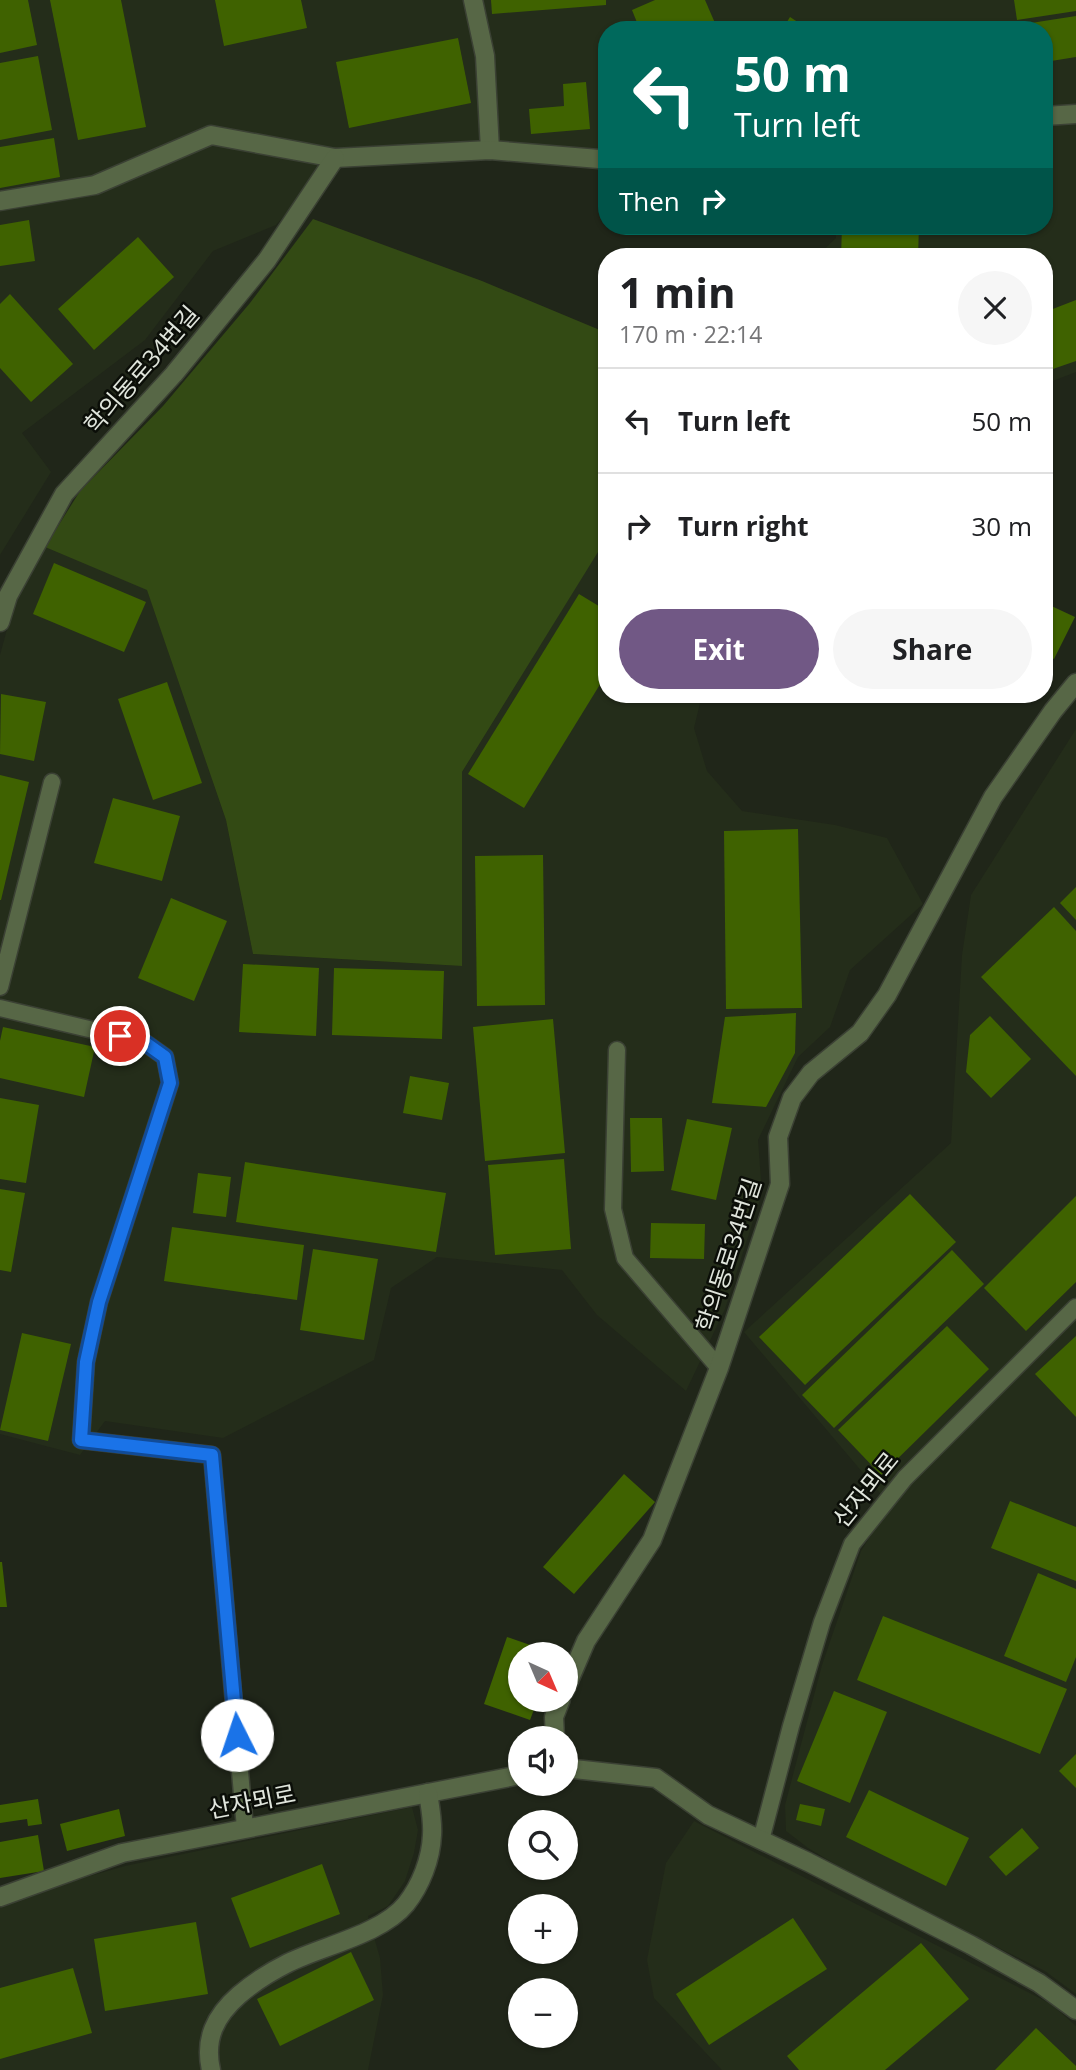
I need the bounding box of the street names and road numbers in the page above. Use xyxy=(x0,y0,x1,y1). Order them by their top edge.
street label: 학의동로34번길 xyxy=(76,298,206,440)
street label: 학의동로34번길 xyxy=(687,1173,768,1336)
street label: 산자뫼로 xyxy=(824,1444,905,1534)
street label: 산자뫼로 xyxy=(205,1776,298,1825)

